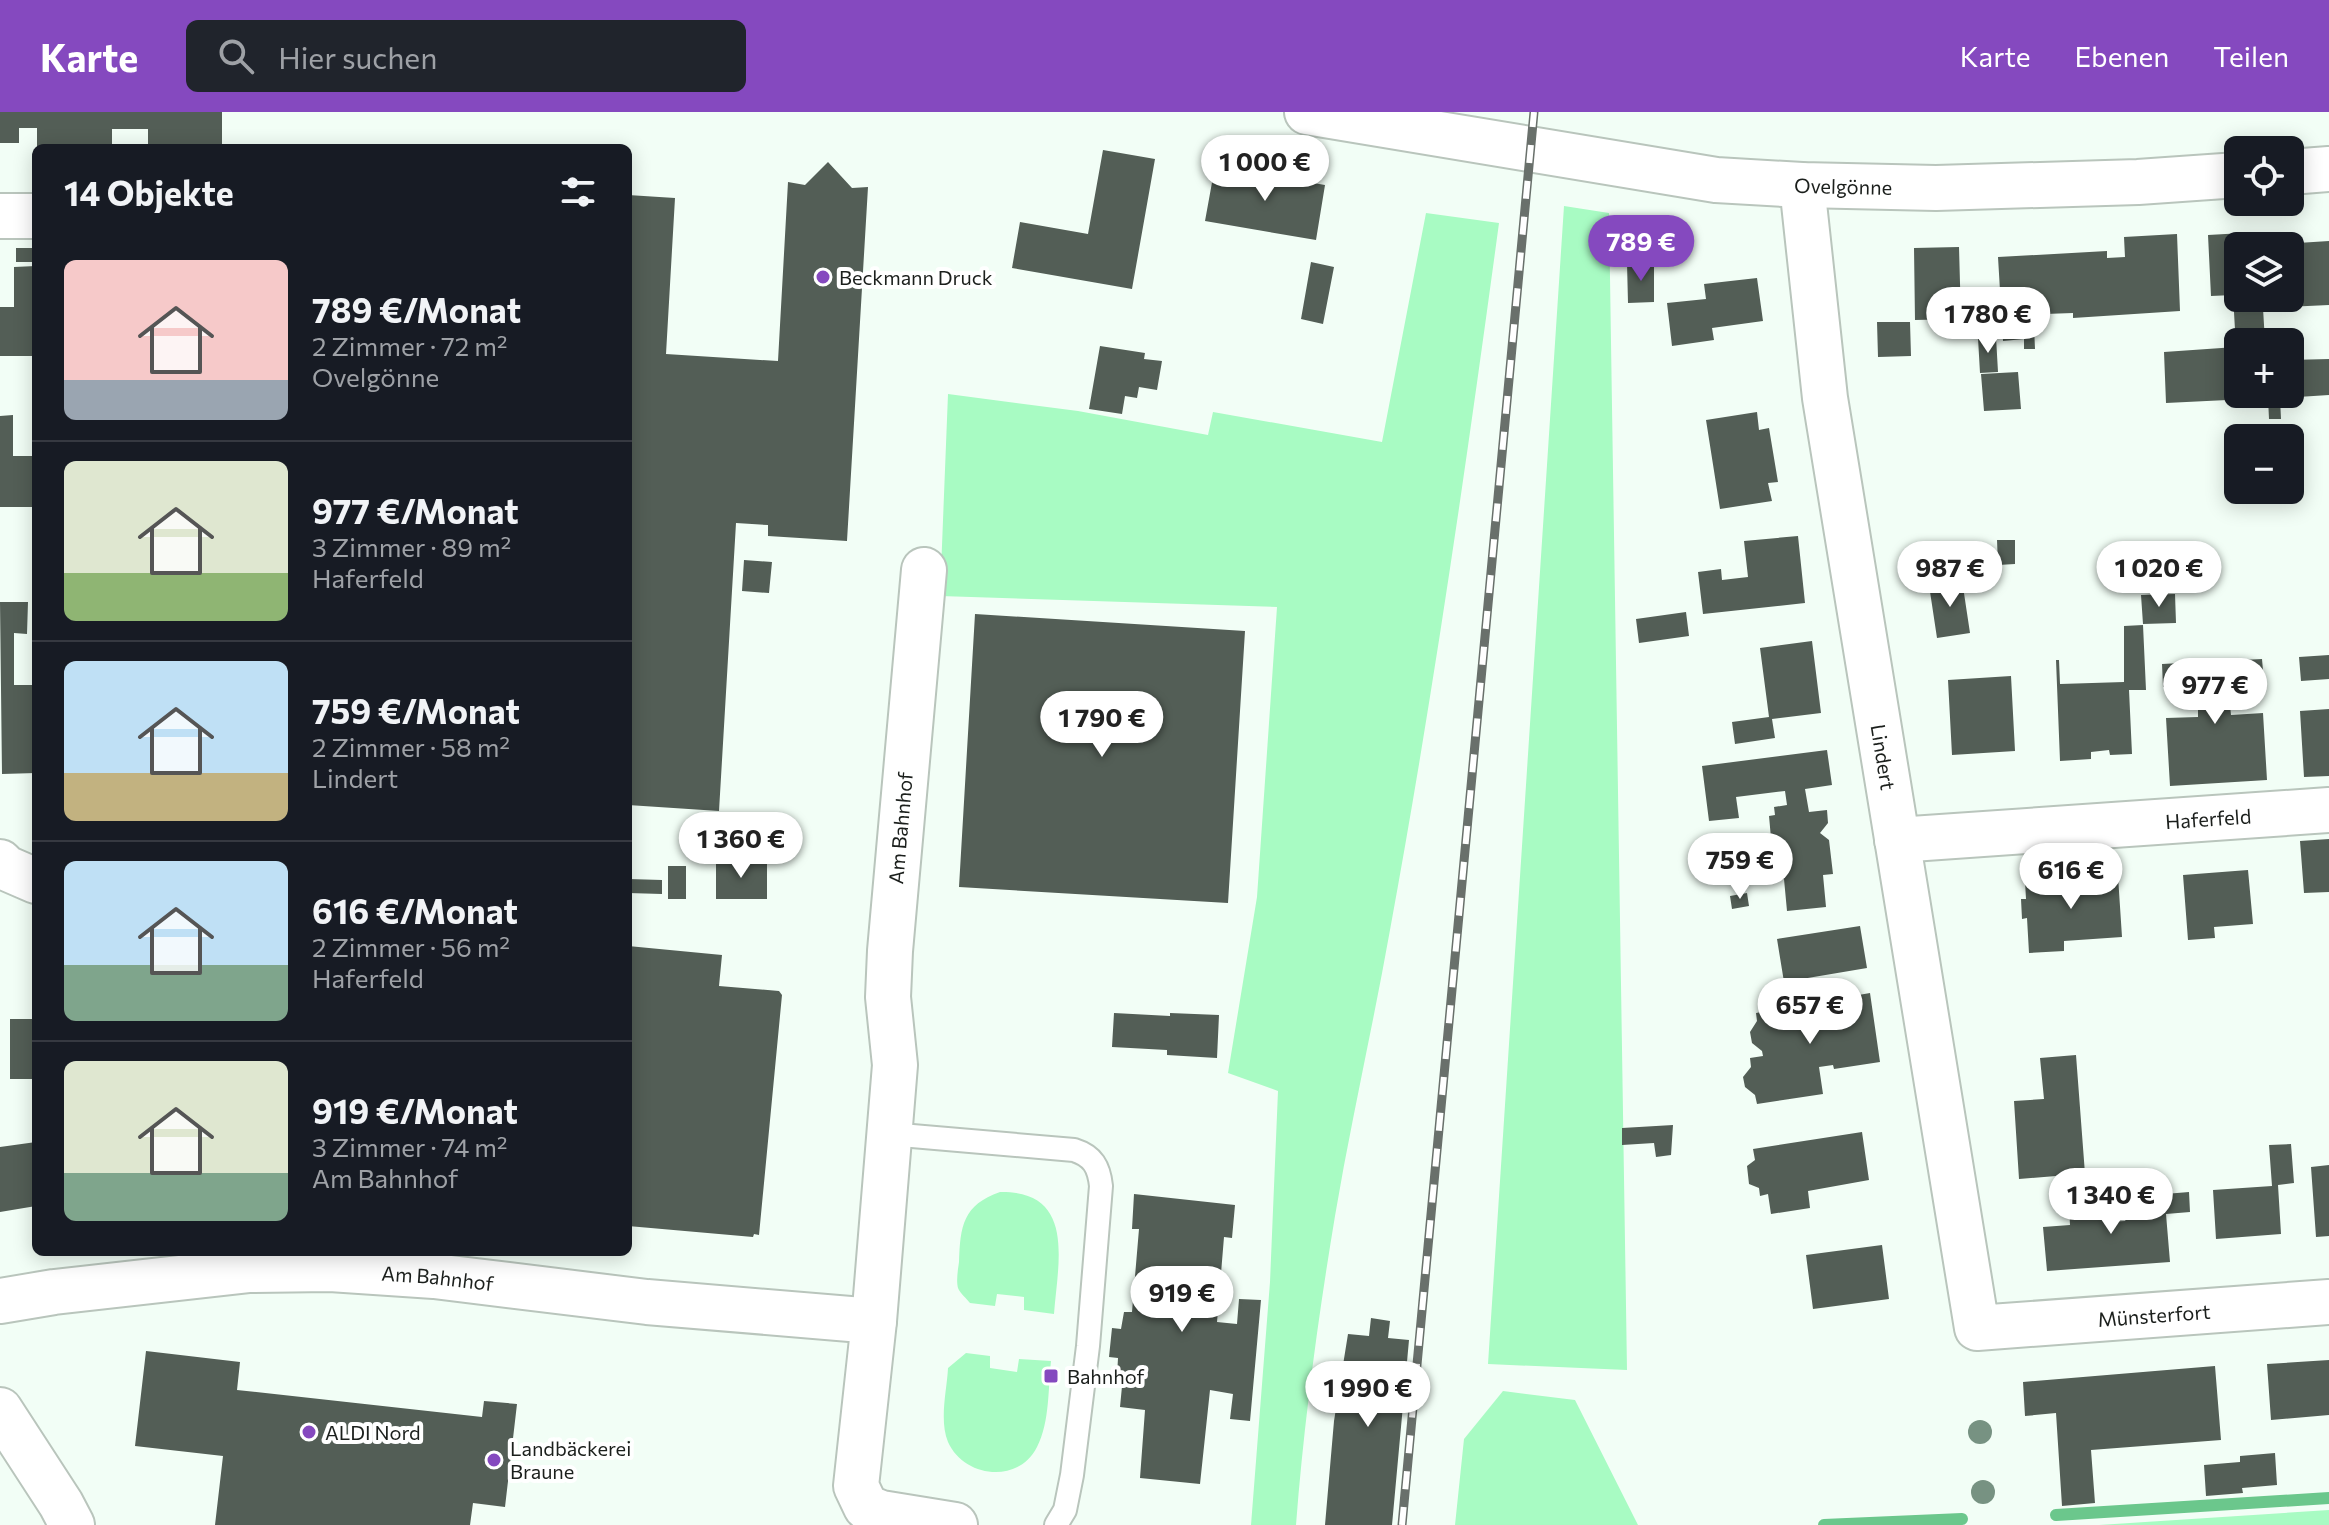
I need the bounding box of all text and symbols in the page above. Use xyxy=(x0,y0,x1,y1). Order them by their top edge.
search box xyxy=(186,20,746,92)
text: Karte xyxy=(40,33,138,80)
icon: search xyxy=(214,34,258,78)
text: Hier suchen xyxy=(278,38,437,75)
text: Karte xyxy=(1960,39,2031,73)
text: Ebenen xyxy=(2075,39,2169,73)
text: Teilen xyxy=(2213,39,2289,73)
pin: 1 000 € xyxy=(1191,135,1339,203)
map controls xyxy=(2224,136,2304,504)
button: locate xyxy=(2224,136,2304,216)
text: 1 000 € xyxy=(1219,145,1311,176)
icon: filters xyxy=(556,170,600,214)
text: 14 Objekte xyxy=(64,171,234,213)
street label: Ovelgönne xyxy=(1794,173,1892,199)
pin: 789 € xyxy=(1585,215,1697,283)
text: 789 € xyxy=(1606,225,1676,256)
button: layers xyxy=(2224,232,2304,312)
place label: Beckmann Druck xyxy=(839,265,993,289)
marker: Beckmann Druck xyxy=(814,268,832,286)
pin: 1 780 € xyxy=(1914,287,2062,355)
text: 789 €/Monat xyxy=(312,288,521,330)
icon: home xyxy=(128,292,224,388)
text: 1 780 € xyxy=(1944,297,2032,328)
button: + xyxy=(2224,328,2304,408)
text: 2 Zimmer · 72 m² xyxy=(312,330,507,361)
text: Ovelgönne xyxy=(312,361,439,392)
button: − xyxy=(2224,424,2304,504)
text: 977 €/Monat xyxy=(312,489,519,531)
icon: home xyxy=(128,493,224,589)
text: 3 Zimmer · 89 m² xyxy=(312,531,511,562)
pin: 987 € xyxy=(1894,541,2006,609)
pin: 1 020 € xyxy=(2085,541,2233,609)
text: 987 € xyxy=(1915,551,1985,582)
text: 1 020 € xyxy=(2114,551,2204,582)
text: Haferfeld xyxy=(312,562,424,593)
pin: 977 € xyxy=(2159,658,2271,726)
text: 977 € xyxy=(2181,668,2249,699)
text: 759 €/Monat xyxy=(312,689,520,731)
pin: 1 790 € xyxy=(1028,691,1176,759)
icon: home xyxy=(128,693,224,789)
text: 1 790 € xyxy=(1058,701,1146,732)
street label: Lindert xyxy=(1866,722,1901,792)
text: 2 Zimmer · 58 m² xyxy=(312,731,510,762)
text: Lindert xyxy=(312,762,398,793)
street label: Am Bahnhof xyxy=(883,771,917,885)
street label: Haferfeld xyxy=(2164,803,2252,833)
pin: 1 360 € xyxy=(667,812,815,880)
text: 1 360 € xyxy=(697,822,785,853)
pin: 759 € xyxy=(1684,833,1796,901)
text: 759 € xyxy=(1706,843,1774,874)
pin: 616 € xyxy=(2015,843,2127,911)
text: 616 € xyxy=(2037,853,2105,884)
text: 616 €/Monat xyxy=(312,889,518,931)
icon: home xyxy=(128,893,224,989)
text: 2 Zimmer · 56 m² xyxy=(312,931,510,962)
text: Haferfeld xyxy=(312,962,424,993)
pin: 657 € xyxy=(1754,978,1866,1046)
text: 657 € xyxy=(1776,988,1844,1019)
text: 919 €/Monat xyxy=(312,1089,518,1131)
icon: home xyxy=(128,1093,224,1189)
text: 3 Zimmer · 74 m² xyxy=(312,1131,507,1162)
text: Am Bahnhof xyxy=(312,1162,458,1193)
pin: 1 340 € xyxy=(2037,1168,2185,1236)
text: 1 340 € xyxy=(2067,1178,2155,1209)
street label: Am Bahnhof xyxy=(381,1260,495,1295)
pin: 919 € xyxy=(1126,1266,1238,1334)
text: 919 € xyxy=(1148,1276,1216,1307)
street label: Münsterfort xyxy=(2097,1299,2211,1331)
pin: 1 990 € xyxy=(1294,1361,1442,1429)
place label: Bahnhof xyxy=(1067,1364,1145,1388)
marker: Bahnhof xyxy=(1042,1367,1060,1385)
text: 1 990 € xyxy=(1323,1371,1413,1402)
place label: ALDI Nord xyxy=(325,1420,421,1444)
marker: ALDI Nord xyxy=(300,1423,318,1441)
place label: Landbäckerei Braune xyxy=(510,1436,631,1483)
marker: Landbäckerei Braune xyxy=(485,1451,503,1469)

